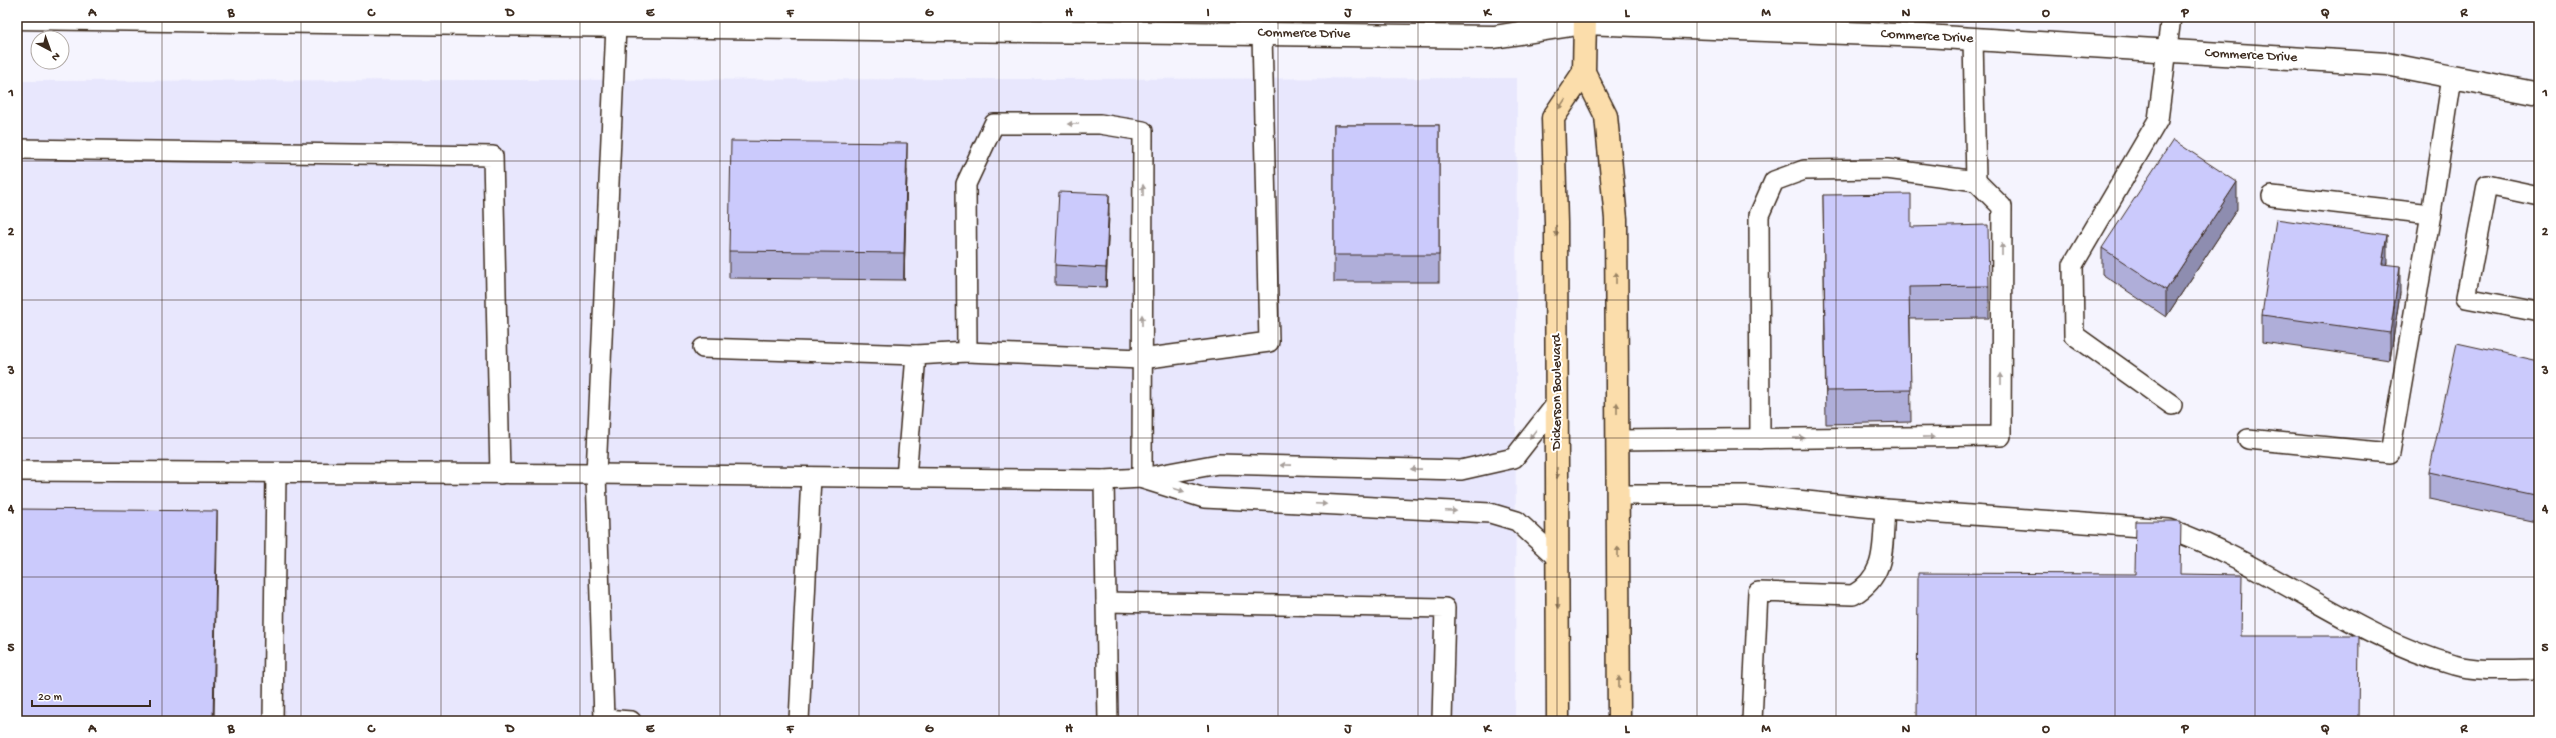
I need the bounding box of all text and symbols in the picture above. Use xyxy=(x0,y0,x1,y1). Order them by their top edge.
text: A xyxy=(87,6,97,21)
text: B xyxy=(227,6,236,21)
text: C xyxy=(366,6,376,21)
text: D xyxy=(505,6,515,21)
text: E xyxy=(646,6,655,21)
text: F xyxy=(786,6,795,21)
text: G xyxy=(925,6,934,21)
text: H xyxy=(1065,6,1073,21)
text: I xyxy=(1206,6,1210,21)
text: J xyxy=(1344,6,1353,21)
text: K xyxy=(1482,6,1492,21)
text: L xyxy=(1625,6,1631,21)
text: M xyxy=(1761,6,1771,21)
text: N xyxy=(1902,6,1911,21)
text: O xyxy=(2042,6,2050,21)
text: P xyxy=(2180,6,2189,21)
text: Q xyxy=(2321,6,2330,21)
text: R xyxy=(2460,6,2469,21)
street label: Commerce Drive xyxy=(1257,25,1351,43)
street label: Commerce Drive xyxy=(1880,26,1975,48)
north arrow xyxy=(30,30,70,70)
street label: Commerce Drive xyxy=(2204,45,2299,67)
text: N xyxy=(49,49,62,63)
text: 1 xyxy=(7,86,14,101)
text: 1 xyxy=(2541,86,2548,101)
one-way arrow xyxy=(1558,99,1566,110)
one-way arrow xyxy=(1066,121,1079,127)
one-way arrow xyxy=(1140,183,1146,196)
text: 2 xyxy=(8,225,15,240)
one-way arrow xyxy=(1553,225,1559,238)
text: 2 xyxy=(2542,225,2549,240)
one-way arrow xyxy=(1999,242,2005,255)
one-way arrow xyxy=(1613,271,1619,284)
one-way arrow xyxy=(1139,313,1145,326)
street label: Dickerson Boulevard xyxy=(1549,332,1566,451)
text: 3 xyxy=(7,364,15,379)
text: 3 xyxy=(2541,364,2549,379)
one-way arrow xyxy=(1998,372,2004,385)
one-way arrow xyxy=(1614,401,1620,414)
one-way arrow xyxy=(1528,428,1537,439)
one-way arrow xyxy=(1923,434,1936,440)
one-way arrow xyxy=(1793,435,1806,441)
one-way arrow xyxy=(1279,462,1292,468)
one-way arrow xyxy=(1410,465,1422,472)
one-way arrow xyxy=(1554,467,1560,480)
one-way arrow xyxy=(1173,487,1185,493)
one-way arrow xyxy=(1315,501,1327,508)
text: 4 xyxy=(7,502,15,517)
text: 4 xyxy=(2541,502,2549,517)
one-way arrow xyxy=(1445,508,1457,515)
one-way arrow xyxy=(1615,545,1621,558)
one-way arrow xyxy=(1554,597,1561,609)
text: 5 xyxy=(8,641,15,656)
text: 5 xyxy=(2542,641,2549,656)
one-way arrow xyxy=(1616,675,1622,688)
scale bar xyxy=(32,682,150,708)
text: 20 m xyxy=(38,691,63,705)
text: A xyxy=(87,722,97,737)
text: B xyxy=(227,722,236,737)
text: C xyxy=(366,722,376,737)
text: D xyxy=(505,722,515,737)
text: E xyxy=(646,722,655,737)
text: F xyxy=(786,722,795,737)
text: G xyxy=(925,722,934,737)
text: H xyxy=(1065,722,1073,737)
text: I xyxy=(1206,722,1210,737)
text: J xyxy=(1344,722,1353,737)
text: K xyxy=(1482,722,1492,737)
text: L xyxy=(1625,722,1631,737)
text: M xyxy=(1761,722,1771,737)
text: N xyxy=(1902,722,1911,737)
text: O xyxy=(2042,722,2050,737)
text: P xyxy=(2180,722,2189,737)
text: Q xyxy=(2321,722,2330,737)
text: R xyxy=(2460,722,2469,737)

